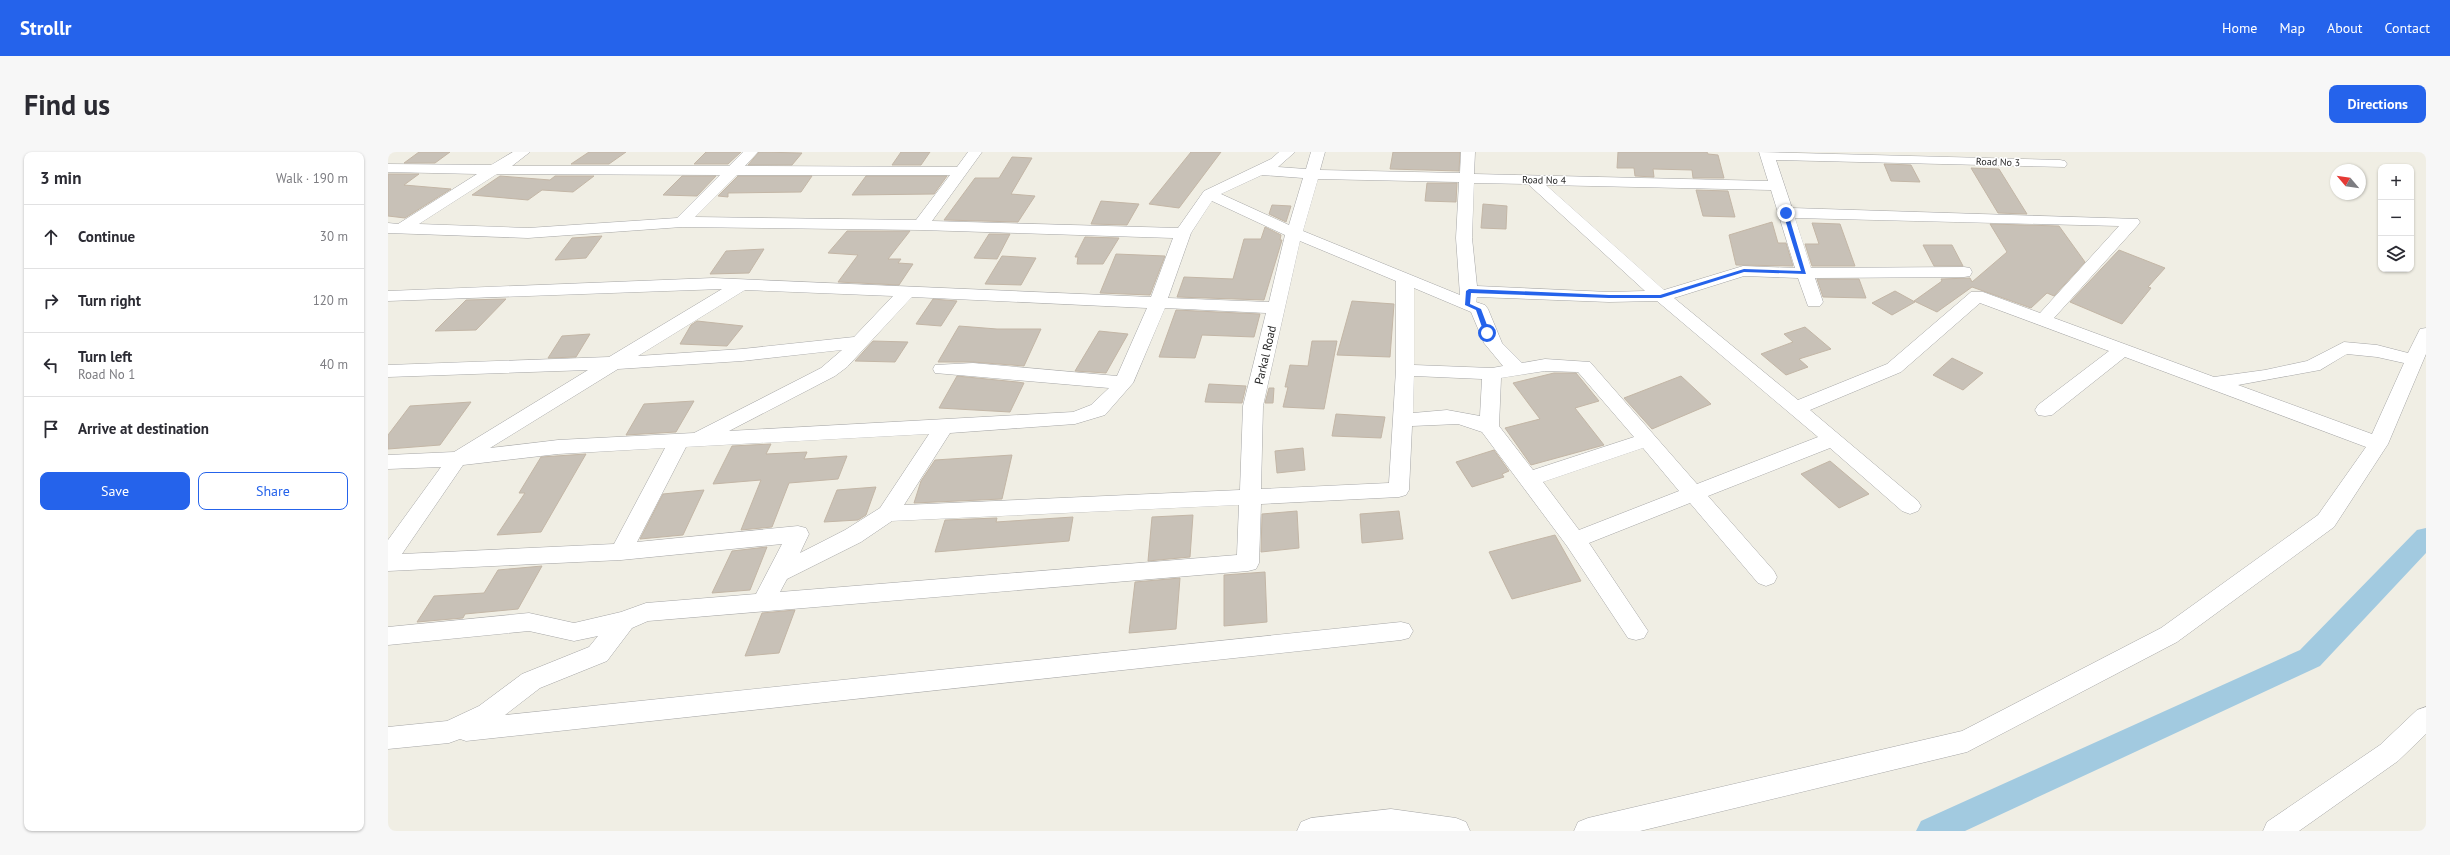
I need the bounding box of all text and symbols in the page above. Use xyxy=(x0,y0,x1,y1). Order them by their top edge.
text: Strollr xyxy=(20,16,71,40)
text: Home xyxy=(2222,19,2257,37)
text: Map xyxy=(2279,19,2305,37)
text: About xyxy=(2327,19,2363,37)
text: Contact xyxy=(2385,19,2430,37)
button: Directions xyxy=(2329,85,2426,123)
text: Find us xyxy=(24,86,110,123)
street label: Road No 3 xyxy=(1976,155,2020,169)
north arrow xyxy=(2330,164,2366,200)
map controls xyxy=(2378,164,2414,272)
button: + xyxy=(2378,164,2414,200)
text: 3 min xyxy=(40,167,81,189)
text: Walk · 190 m xyxy=(276,170,348,187)
street label: Road No 4 xyxy=(1522,173,1567,187)
button: − xyxy=(2378,200,2414,236)
route end xyxy=(1777,204,1795,222)
icon: ahead xyxy=(40,226,62,248)
text: Continue xyxy=(78,227,135,246)
text: 30 m xyxy=(320,228,348,245)
button: layers xyxy=(2378,236,2414,272)
icon: right xyxy=(40,290,62,312)
text: Turn right xyxy=(78,291,141,310)
text: 120 m xyxy=(313,292,348,309)
street label: Parkal Road xyxy=(1251,324,1279,386)
route start xyxy=(1478,324,1496,342)
text: Turn left xyxy=(78,347,132,366)
icon: left xyxy=(40,354,62,376)
text: 40 m xyxy=(320,356,348,373)
text: Road No 1 xyxy=(78,366,135,383)
icon: arrive xyxy=(40,418,62,440)
text: Arrive at destination xyxy=(78,419,209,438)
button: Save xyxy=(40,472,190,510)
button: Share xyxy=(198,472,348,510)

